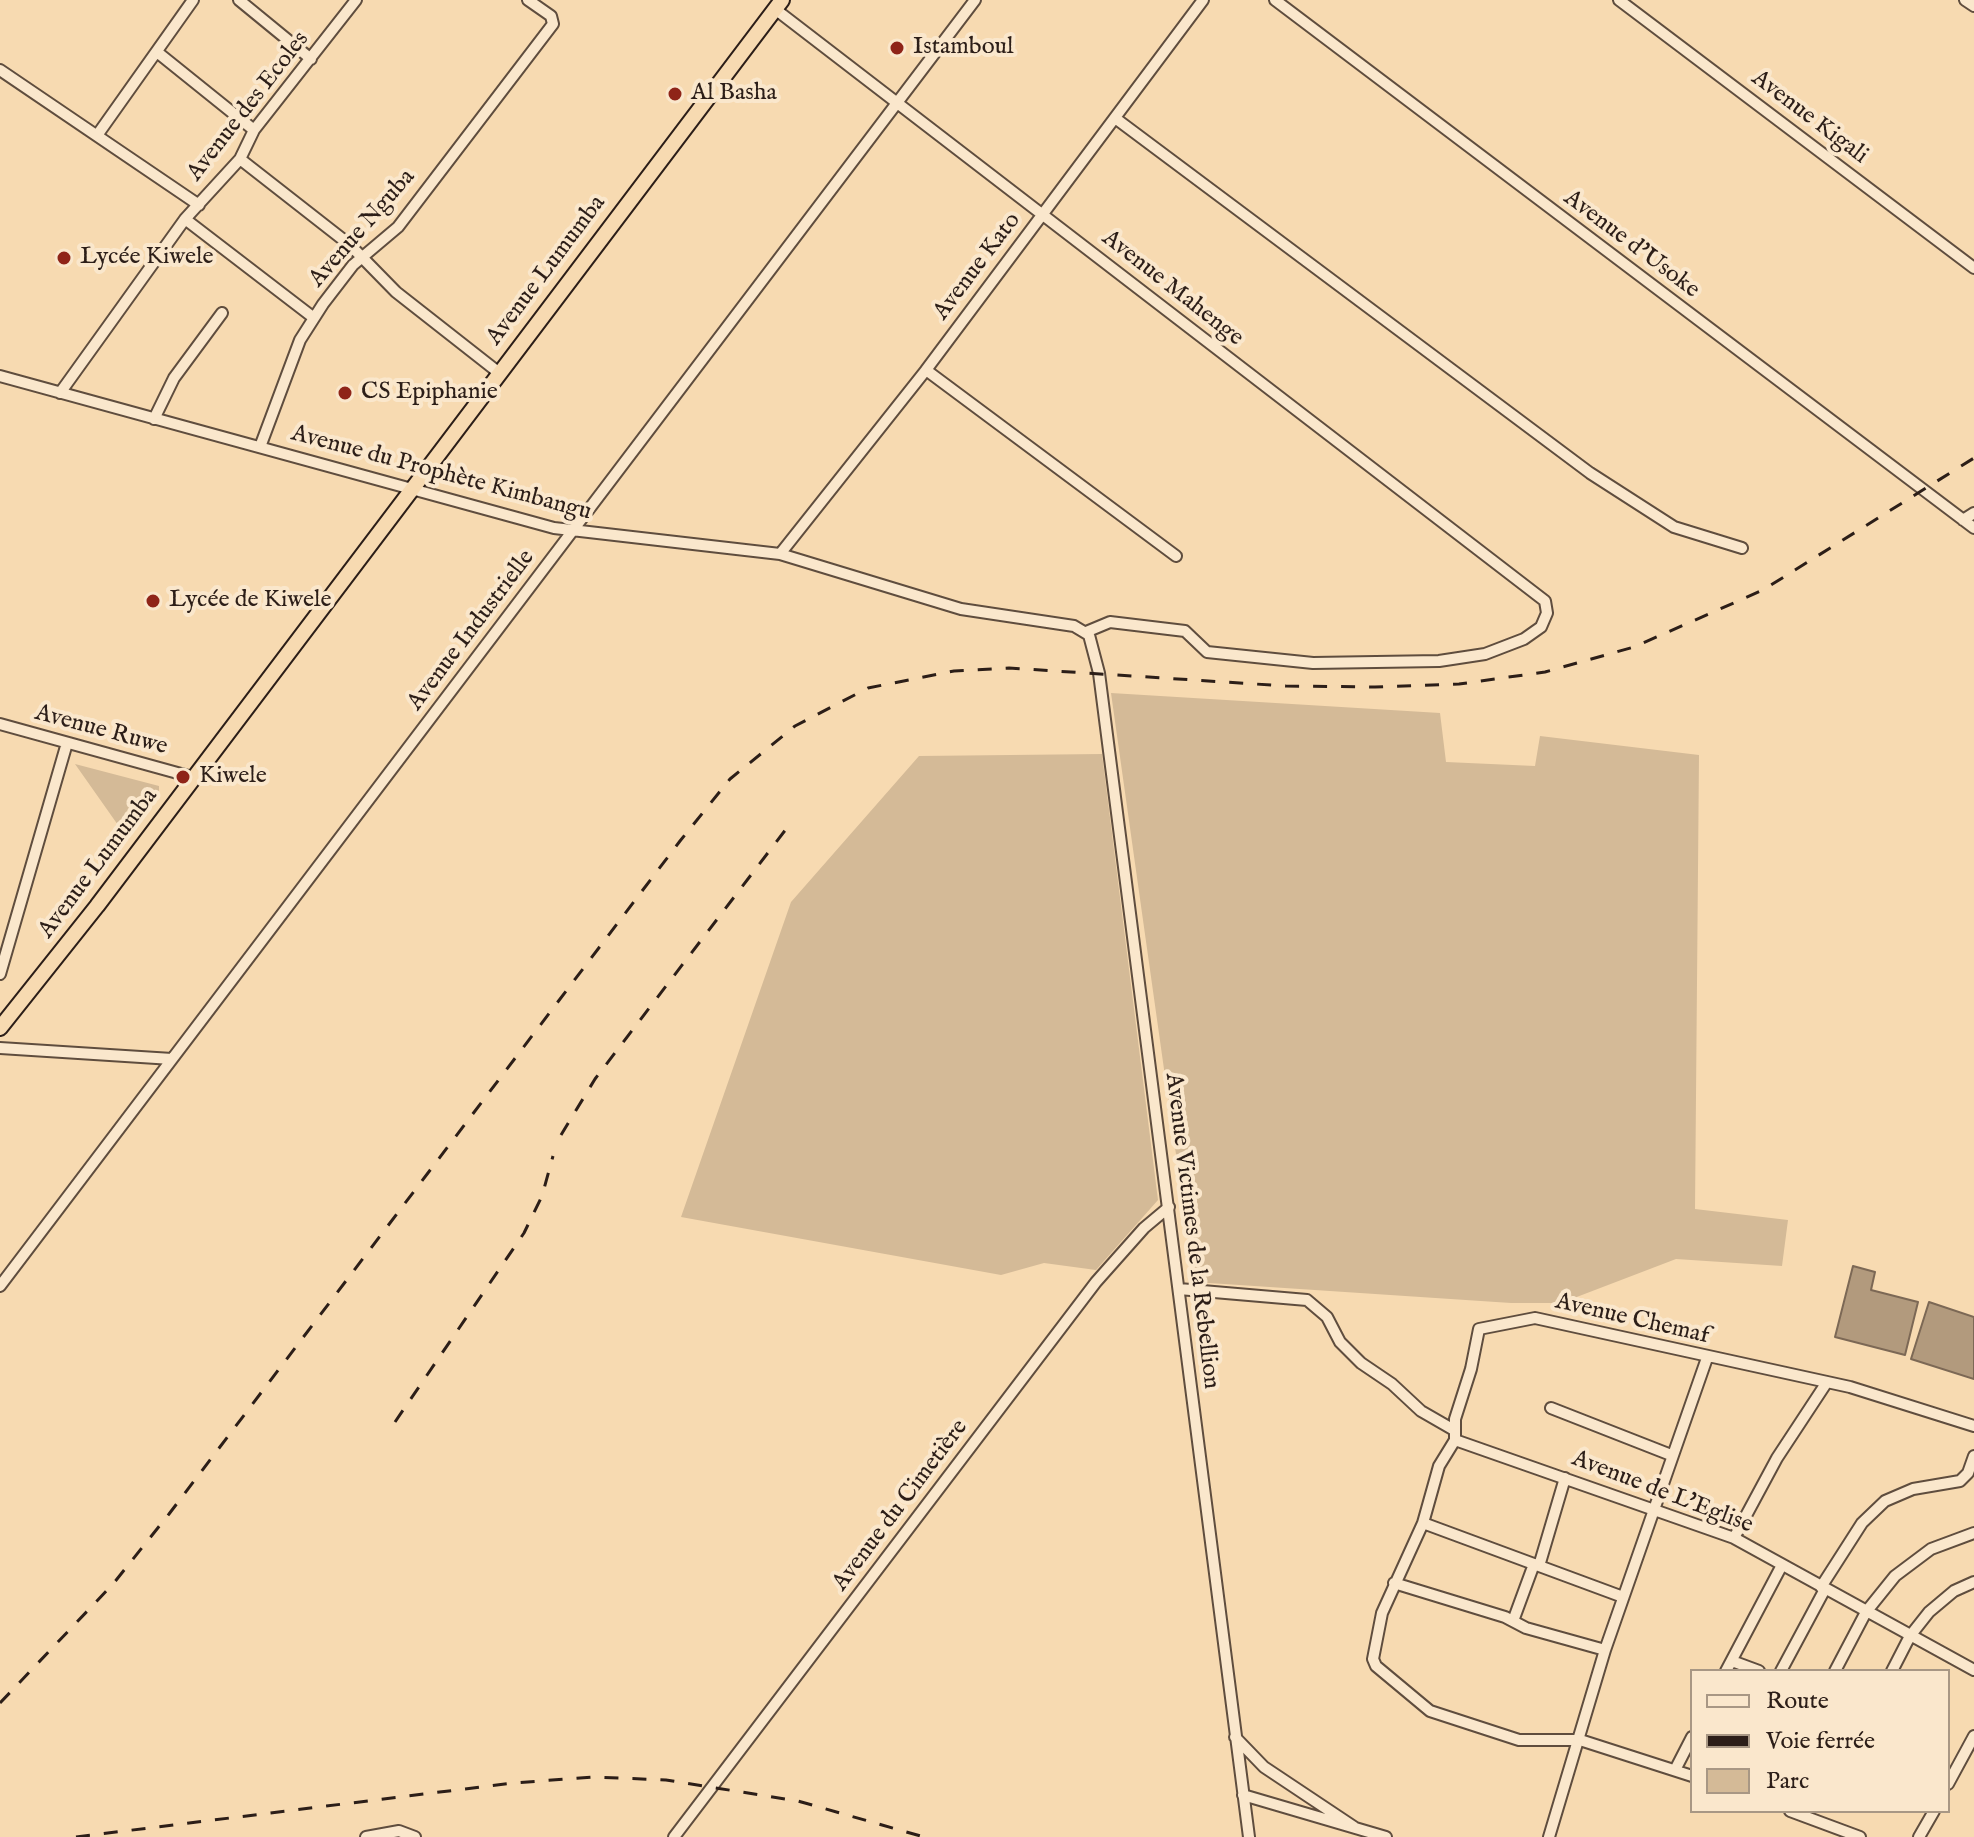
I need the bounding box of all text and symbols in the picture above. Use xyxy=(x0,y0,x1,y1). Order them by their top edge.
street label: Avenue des Ecoles xyxy=(182,27,316,187)
place label: Istamboul xyxy=(913,34,1014,62)
marker: Istamboul xyxy=(888,39,906,57)
street label: Avenue Kigali xyxy=(1745,65,1873,171)
place label: Al Basha xyxy=(691,80,777,108)
marker: Al Basha xyxy=(666,85,684,103)
street label: Avenue Nguba xyxy=(304,164,422,294)
street label: Avenue d'Usoke xyxy=(1557,185,1705,305)
street label: Avenue Lumumba xyxy=(481,190,613,352)
street label: Avenue Kato xyxy=(928,207,1028,327)
street label: Avenue Mahenge xyxy=(1095,225,1249,353)
place label: Lycée Kiwele xyxy=(80,244,213,272)
marker: Lycée Kiwele xyxy=(55,249,73,267)
place label: CS Epiphanie xyxy=(361,379,498,407)
marker: CS Epiphanie xyxy=(336,384,354,402)
street label: Avenue du Prophète Kimbangu xyxy=(288,420,594,528)
street label: Avenue Industrielle xyxy=(402,545,542,717)
place label: Lycée de Kiwele xyxy=(169,587,331,615)
marker: Lycée de Kiwele xyxy=(144,592,162,610)
street label: Avenue Ruwe xyxy=(32,700,170,762)
place label: Kiwele xyxy=(199,763,267,791)
marker: Kiwele xyxy=(174,768,192,786)
street label: Avenue Lumumba xyxy=(33,783,165,945)
street label: Avenue Victimes de la Rebellion xyxy=(1157,1071,1225,1391)
street label: Avenue Chemaf xyxy=(1552,1288,1712,1352)
street label: Avenue du Cimetière xyxy=(827,1415,975,1597)
street label: Avenue de L'Eglise xyxy=(1567,1445,1757,1541)
legend xyxy=(1690,1669,1950,1813)
text: Route xyxy=(1766,1686,1829,1717)
text: Voie ferrée xyxy=(1766,1726,1875,1757)
text: Parc xyxy=(1766,1766,1809,1797)

